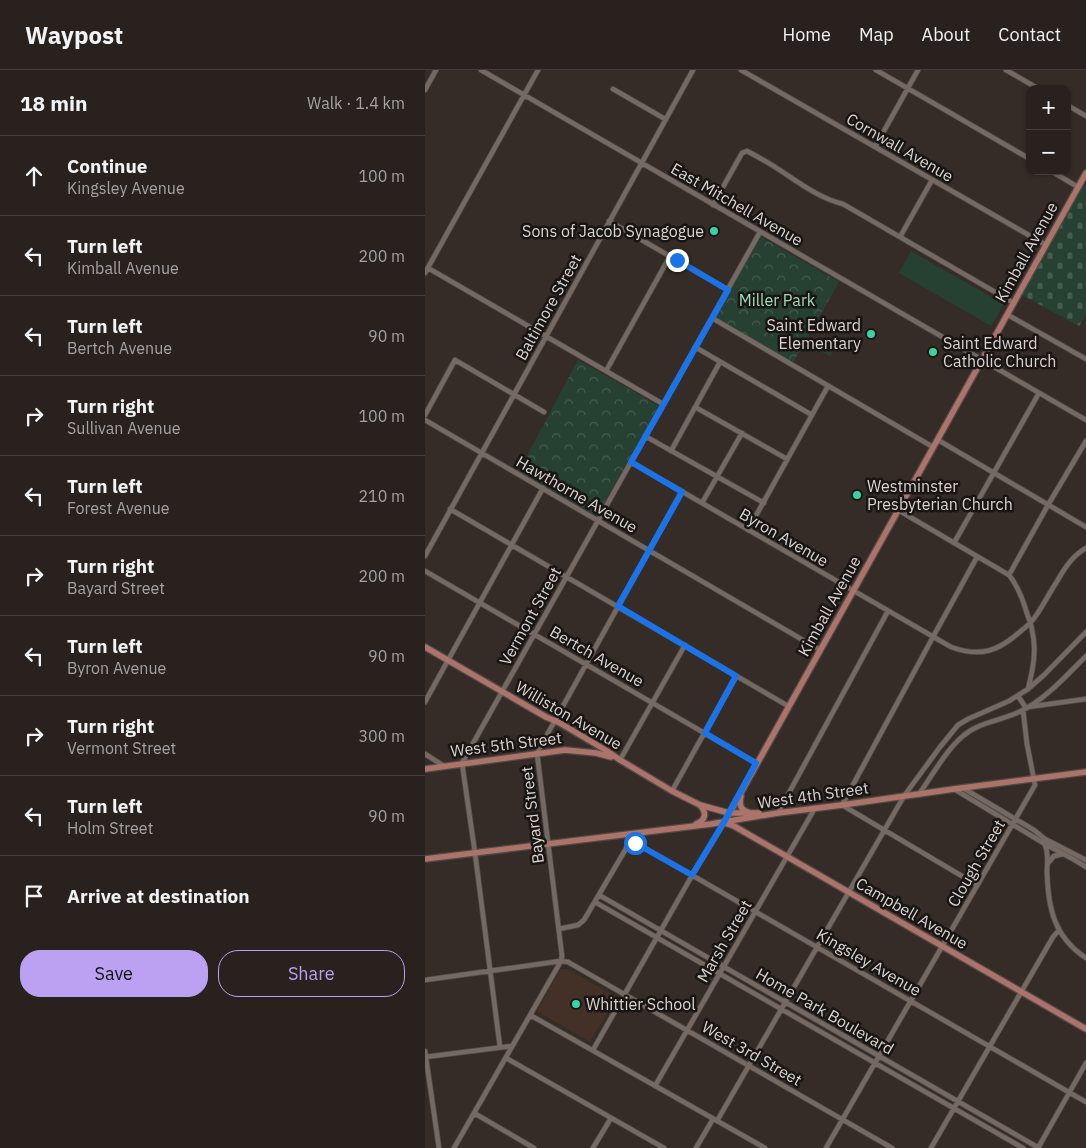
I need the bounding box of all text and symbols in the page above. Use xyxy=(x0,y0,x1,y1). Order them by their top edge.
text: Waypost xyxy=(25,19,123,51)
text: Home xyxy=(783,23,831,46)
text: Map xyxy=(859,23,894,46)
text: About xyxy=(922,23,970,46)
text: Contact xyxy=(998,23,1061,46)
map controls xyxy=(1026,85,1071,175)
button: + xyxy=(1026,85,1071,130)
text: 18 min xyxy=(20,89,87,117)
text: Walk · 1.4 km xyxy=(307,93,405,113)
street label: Cornwall Avenue xyxy=(843,108,957,186)
button: − xyxy=(1026,130,1071,175)
text: Continue xyxy=(67,154,147,178)
street label: East Mitchell Avenue xyxy=(667,158,807,250)
icon: ahead xyxy=(20,162,48,190)
text: 100 m xyxy=(358,166,405,186)
text: Kingsley Avenue xyxy=(67,178,185,198)
street label: Kimball Avenue xyxy=(990,198,1062,306)
place label: Sons of Jacob Synagogue xyxy=(522,221,704,241)
marker: Sons of Jacob Synagogue xyxy=(708,225,720,237)
text: Turn left xyxy=(67,234,143,258)
icon: left xyxy=(20,242,48,270)
text: 200 m xyxy=(358,246,405,266)
route end xyxy=(666,249,689,272)
street label: Baltimore Street xyxy=(511,251,585,363)
text: Kimball Avenue xyxy=(67,258,179,278)
park label: Miller Park xyxy=(739,290,816,310)
text: Turn left xyxy=(67,314,143,338)
place label: Saint Edward Elementary xyxy=(766,315,861,353)
icon: left xyxy=(20,322,48,350)
text: 90 m xyxy=(368,326,405,346)
marker: Saint Edward Elementary xyxy=(865,328,877,340)
place label: Saint Edward Catholic Church xyxy=(943,333,1056,371)
text: Bertch Avenue xyxy=(67,338,172,358)
marker: Saint Edward Catholic Church xyxy=(927,346,939,358)
text: Turn right xyxy=(67,394,154,418)
icon: right xyxy=(20,402,48,430)
text: 100 m xyxy=(358,406,405,426)
text: Sullivan Avenue xyxy=(67,418,181,438)
street label: Hawthorne Avenue xyxy=(513,451,641,537)
text: Turn left xyxy=(67,474,143,498)
place label: Westminster Presbyterian Church xyxy=(867,476,1013,514)
icon: left xyxy=(20,482,48,510)
text: 210 m xyxy=(358,486,405,506)
marker: Westminster Presbyterian Church xyxy=(851,489,863,501)
text: Forest Avenue xyxy=(67,498,170,518)
street label: Byron Avenue xyxy=(736,504,832,571)
street label: Kimball Avenue xyxy=(793,552,865,660)
text: Turn right xyxy=(67,554,154,578)
icon: right xyxy=(20,562,48,590)
street label: Vermont Street xyxy=(495,563,565,669)
text: 200 m xyxy=(358,566,405,586)
text: Bayard Street xyxy=(67,578,165,598)
street label: Bertch Avenue xyxy=(547,621,648,691)
text: Turn left xyxy=(67,634,143,658)
icon: left xyxy=(20,642,48,670)
text: 90 m xyxy=(368,646,405,666)
text: Byron Avenue xyxy=(67,658,166,678)
street label: Williston Avenue xyxy=(512,676,626,754)
text: Turn right xyxy=(67,714,154,738)
icon: right xyxy=(20,722,48,750)
text: 300 m xyxy=(358,726,405,746)
street label: West 5th Street xyxy=(449,727,563,761)
text: Vermont Street xyxy=(67,738,176,758)
street label: Bayard Street xyxy=(516,765,548,865)
street label: West 4th Street xyxy=(756,777,870,813)
text: Turn left xyxy=(67,794,143,818)
icon: left xyxy=(20,802,48,830)
text: 90 m xyxy=(368,806,405,826)
street label: Clough Street xyxy=(943,816,1009,910)
text: Holm Street xyxy=(67,818,153,838)
route start xyxy=(624,832,647,855)
street label: Campbell Avenue xyxy=(853,873,972,953)
icon: arrive xyxy=(20,882,48,910)
text: Arrive at destination xyxy=(67,884,250,908)
street label: Marsh Street xyxy=(692,896,756,986)
street label: Kingsley Avenue xyxy=(813,924,925,1000)
button: Save xyxy=(20,950,208,997)
button: Share xyxy=(218,950,405,997)
street label: Home Park Boulevard xyxy=(753,963,897,1059)
place label: Whittier School xyxy=(586,994,696,1014)
marker: Whittier School xyxy=(570,998,582,1010)
street label: West 3rd Street xyxy=(698,1016,806,1090)

